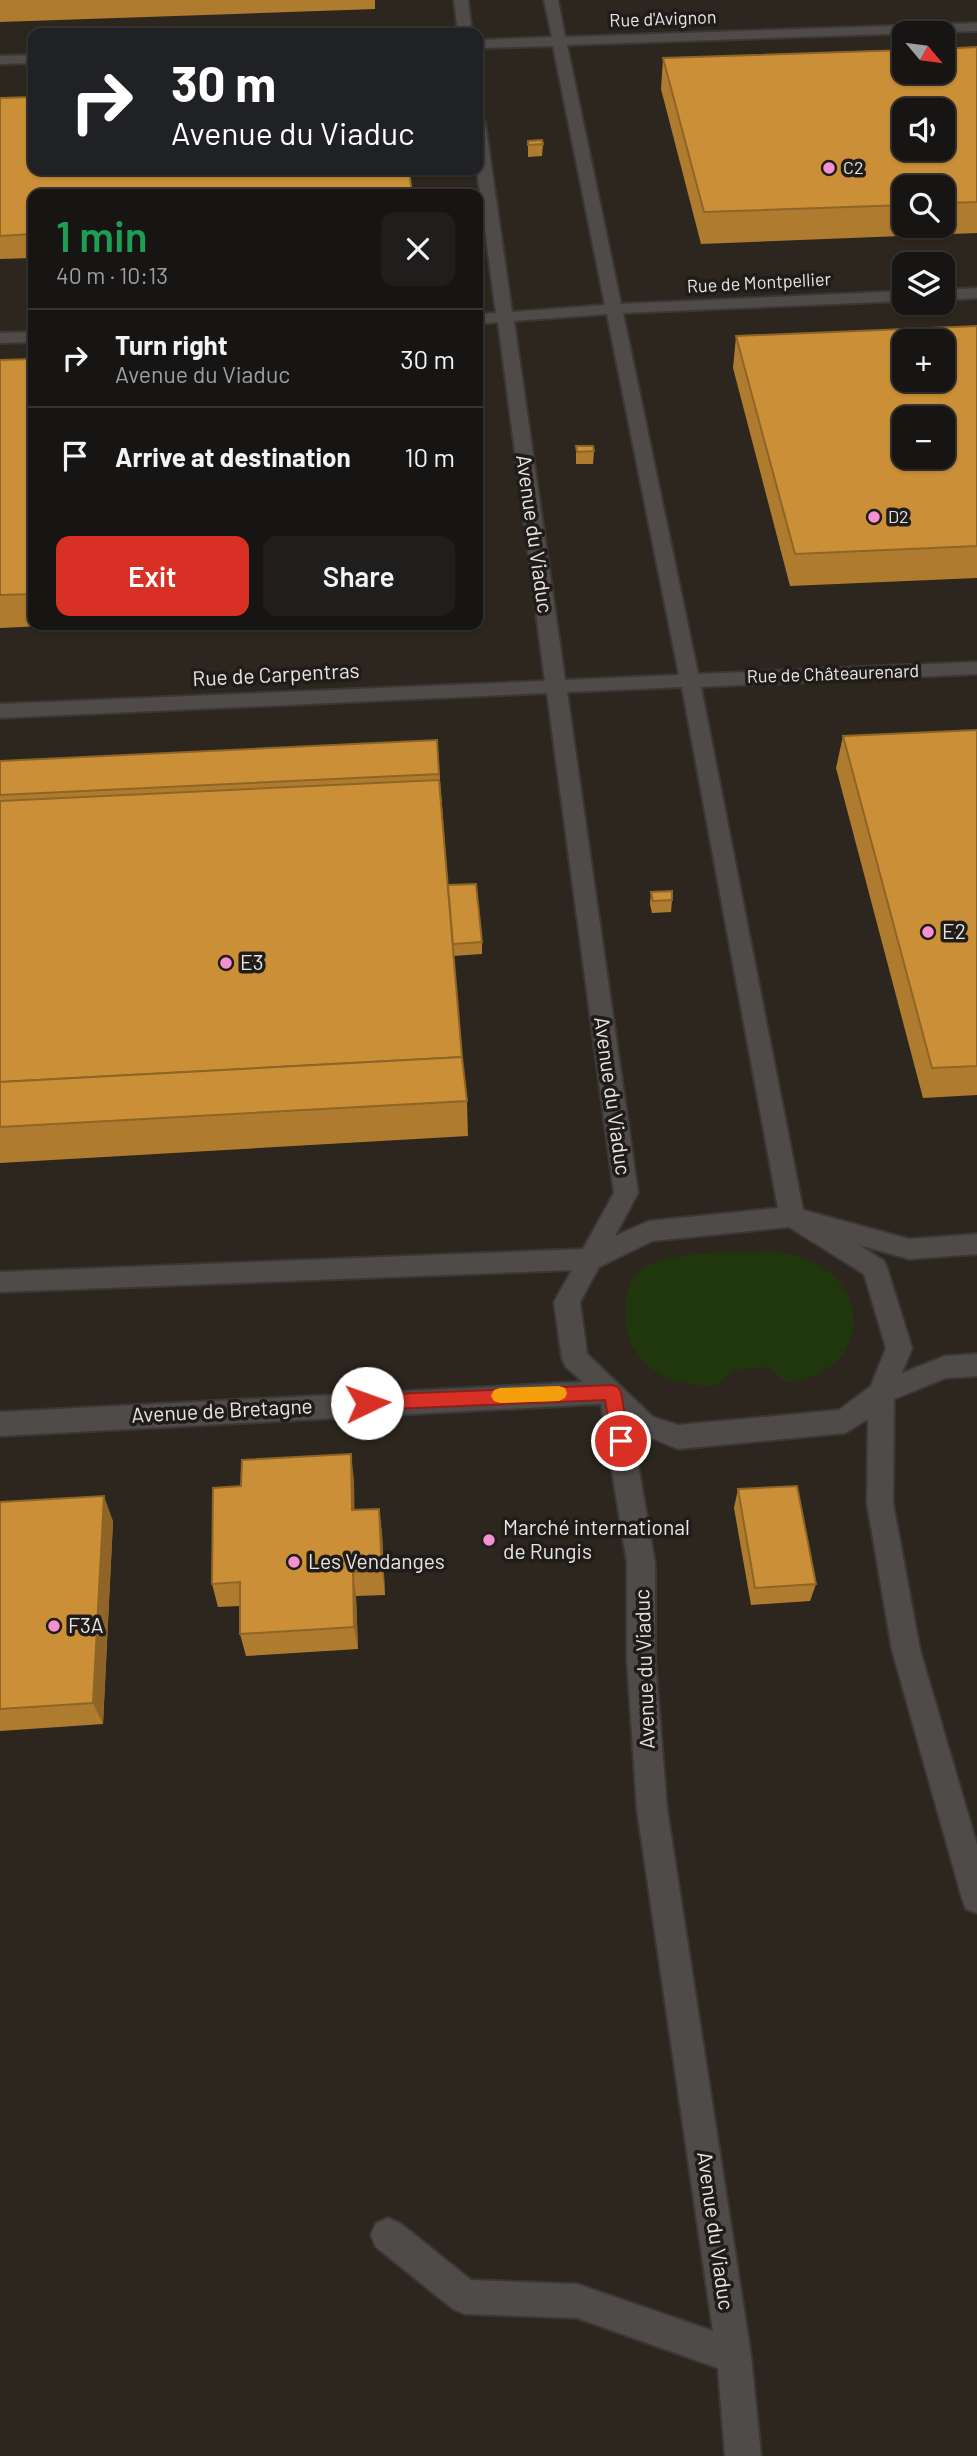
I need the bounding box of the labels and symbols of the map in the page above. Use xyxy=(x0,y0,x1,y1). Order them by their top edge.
street label: Rue d'Avignon xyxy=(609,5,717,31)
north arrow xyxy=(892,21,956,84)
place label: C2 xyxy=(843,156,864,178)
marker: C2 xyxy=(821,160,837,176)
street label: Rue de Montpellier xyxy=(686,267,832,297)
street label: Avenue du Viaduc xyxy=(512,453,559,615)
place label: D2 xyxy=(888,505,909,527)
marker: D2 xyxy=(866,509,882,525)
street label: Rue de Carpentras xyxy=(192,657,360,690)
street label: Rue de Châteaurenard xyxy=(746,659,920,687)
place label: E2 xyxy=(942,918,966,943)
marker: E2 xyxy=(920,924,936,940)
place label: E3 xyxy=(240,949,264,974)
marker: E3 xyxy=(218,955,234,971)
street label: Avenue du Viaduc xyxy=(590,1015,637,1177)
position arrow xyxy=(330,1366,404,1440)
street label: Avenue de Bretagne xyxy=(131,1392,313,1427)
pin xyxy=(591,1411,651,1471)
place label: Marché international de Rungis xyxy=(503,1514,690,1563)
marker: Marché international de Rungis xyxy=(481,1532,497,1548)
place label: Les Vendanges xyxy=(308,1548,445,1573)
marker: Les Vendanges xyxy=(286,1554,302,1570)
street label: Avenue du Viaduc xyxy=(628,1589,659,1749)
place label: F3A xyxy=(68,1612,104,1637)
marker: F3A xyxy=(46,1618,62,1634)
street label: Avenue du Viaduc xyxy=(693,2150,740,2312)

